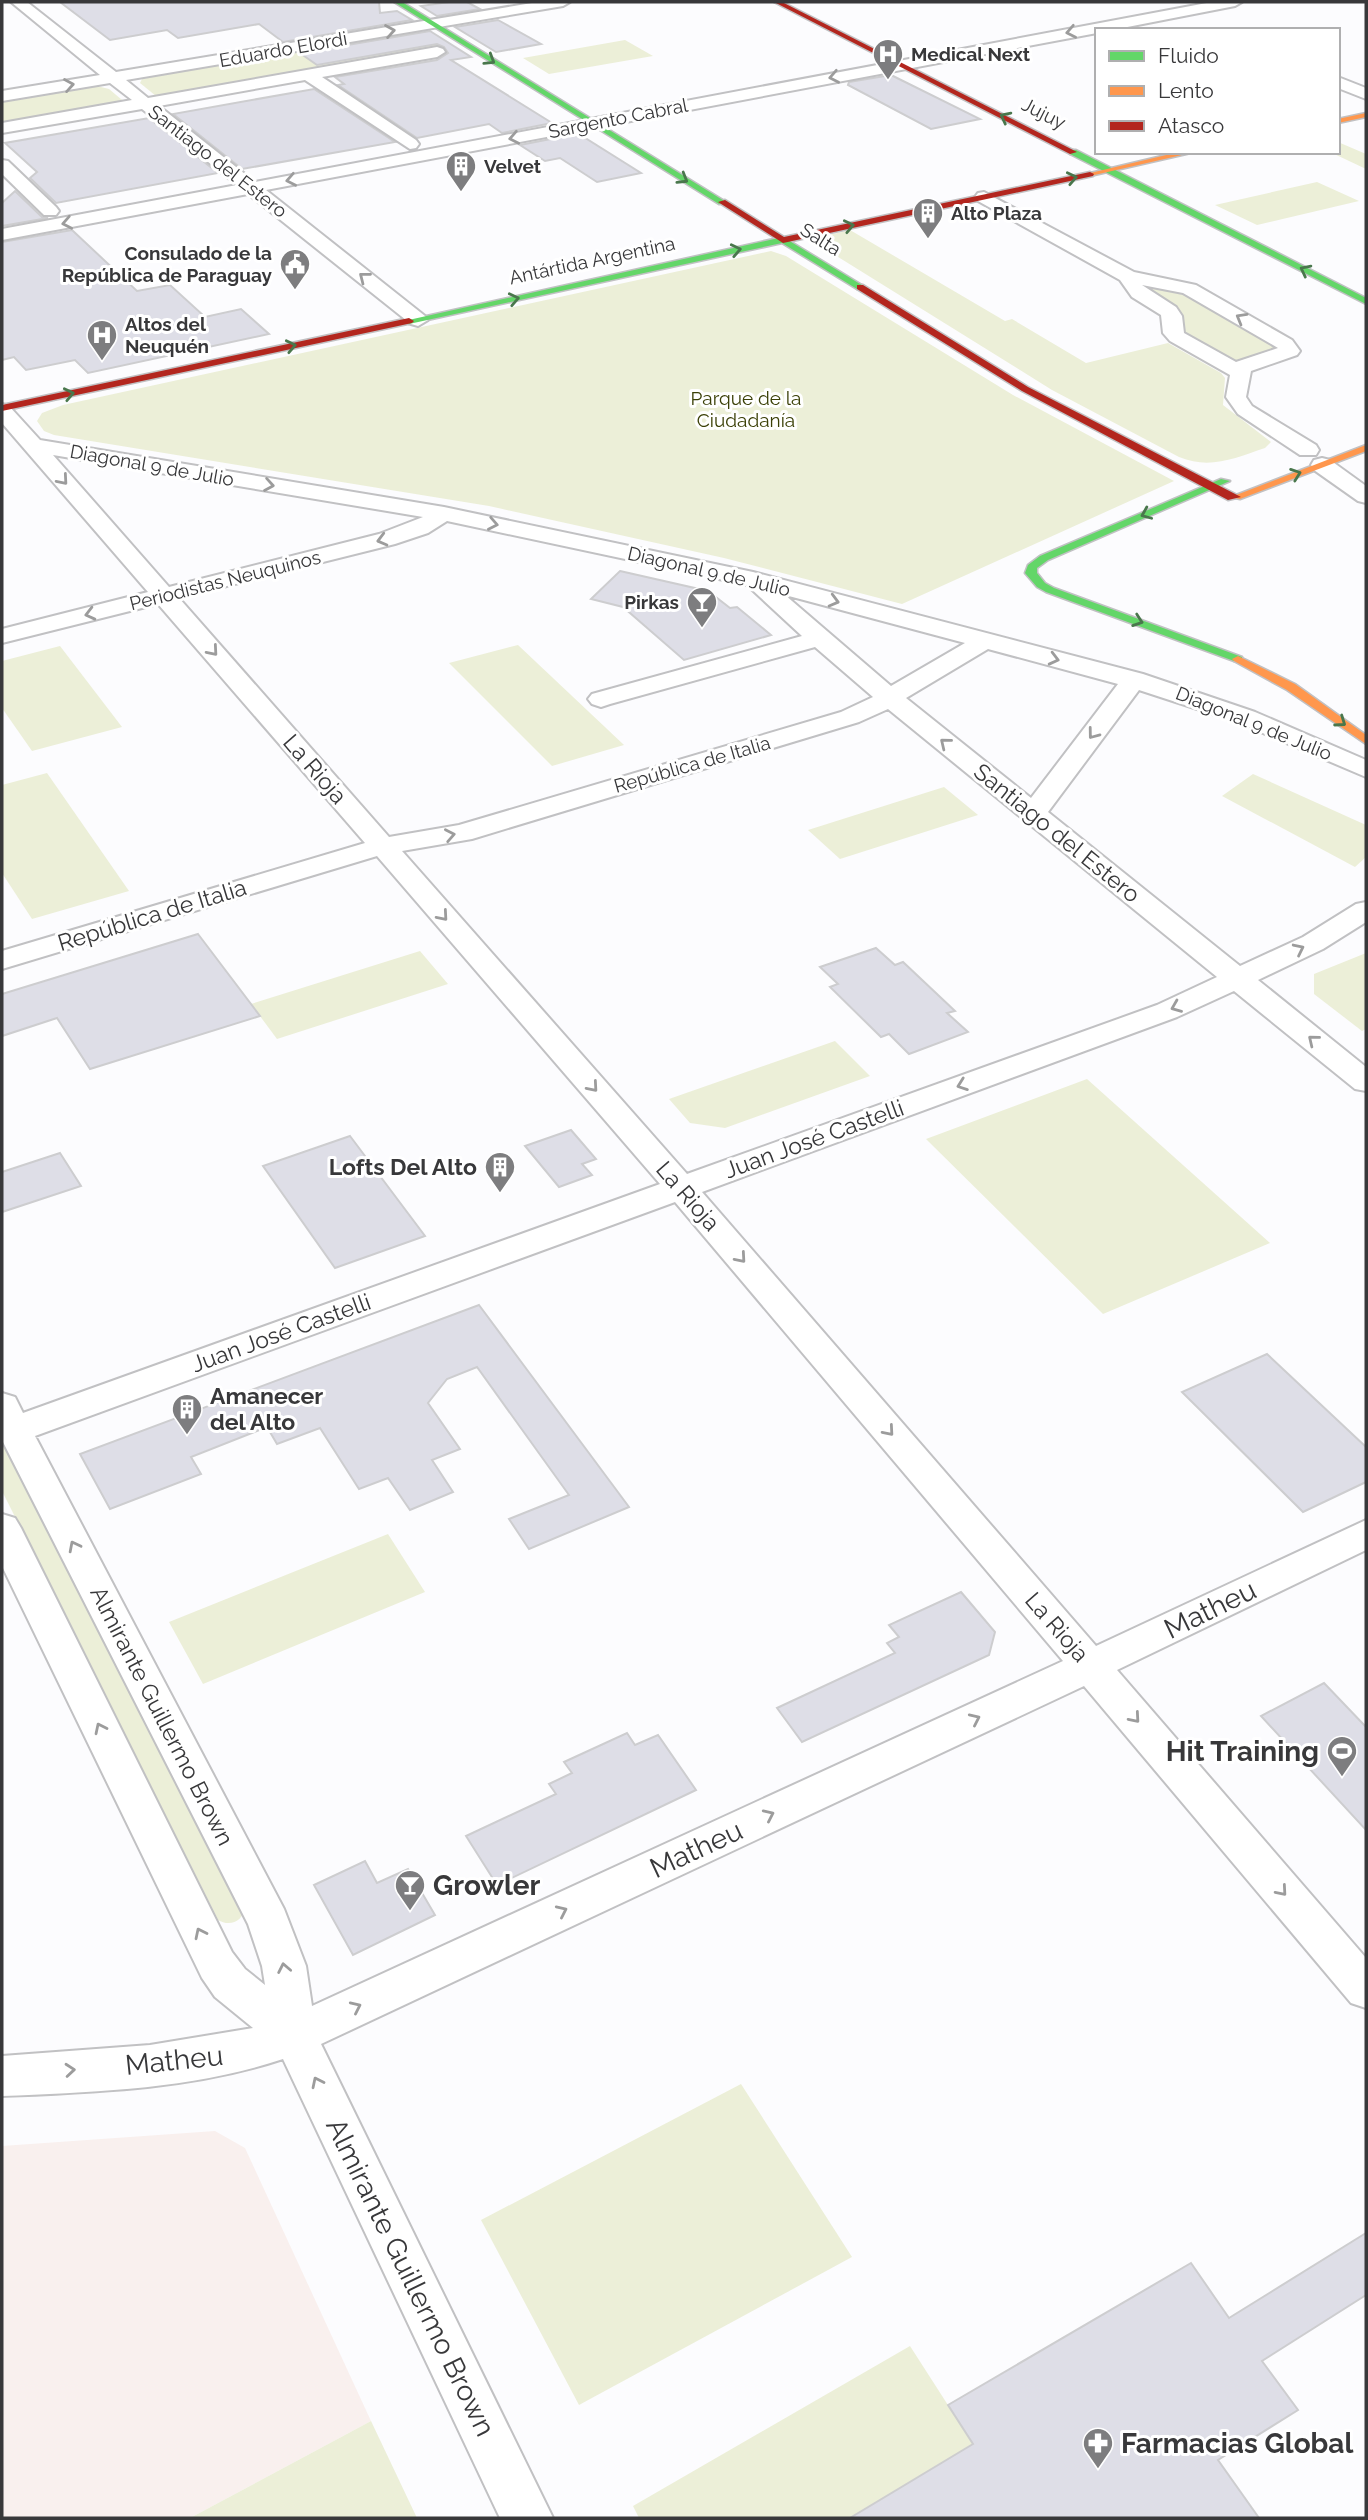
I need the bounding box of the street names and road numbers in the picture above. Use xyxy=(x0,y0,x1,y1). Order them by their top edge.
street label: Eduardo Elordi xyxy=(217,27,349,71)
street label: Jujuy xyxy=(1018,93,1070,133)
street label: Sargento Cabral xyxy=(546,94,690,142)
street label: Santiago del Estero xyxy=(144,100,292,222)
street label: Salta xyxy=(797,218,845,260)
street label: Antártida Argentina xyxy=(507,232,677,288)
street label: Diagonal 9 de Julio xyxy=(68,440,236,490)
street label: Diagonal 9 de Julio xyxy=(626,542,792,600)
street label: Periodistas Neuquinos xyxy=(127,546,323,614)
street label: Diagonal 9 de Julio xyxy=(1173,682,1335,764)
street label: La Rioja xyxy=(278,728,353,809)
street label: República de Italia xyxy=(611,731,773,797)
street label: Santiago del Estero xyxy=(969,757,1146,908)
street label: República de Italia xyxy=(54,873,249,956)
street label: Juan José Castelli xyxy=(721,1094,907,1183)
street label: La Rioja xyxy=(651,1155,726,1236)
street label: Juan José Castelli xyxy=(188,1288,374,1377)
street label: Matheu xyxy=(1159,1573,1262,1646)
street label: Almirante Guillermo Brown xyxy=(85,1582,240,1850)
street label: La Rioja xyxy=(1020,1586,1095,1667)
street label: Matheu xyxy=(645,1814,748,1885)
street label: Matheu xyxy=(123,2039,225,2082)
street label: Almirante Guillermo Brown xyxy=(319,2113,502,2441)

